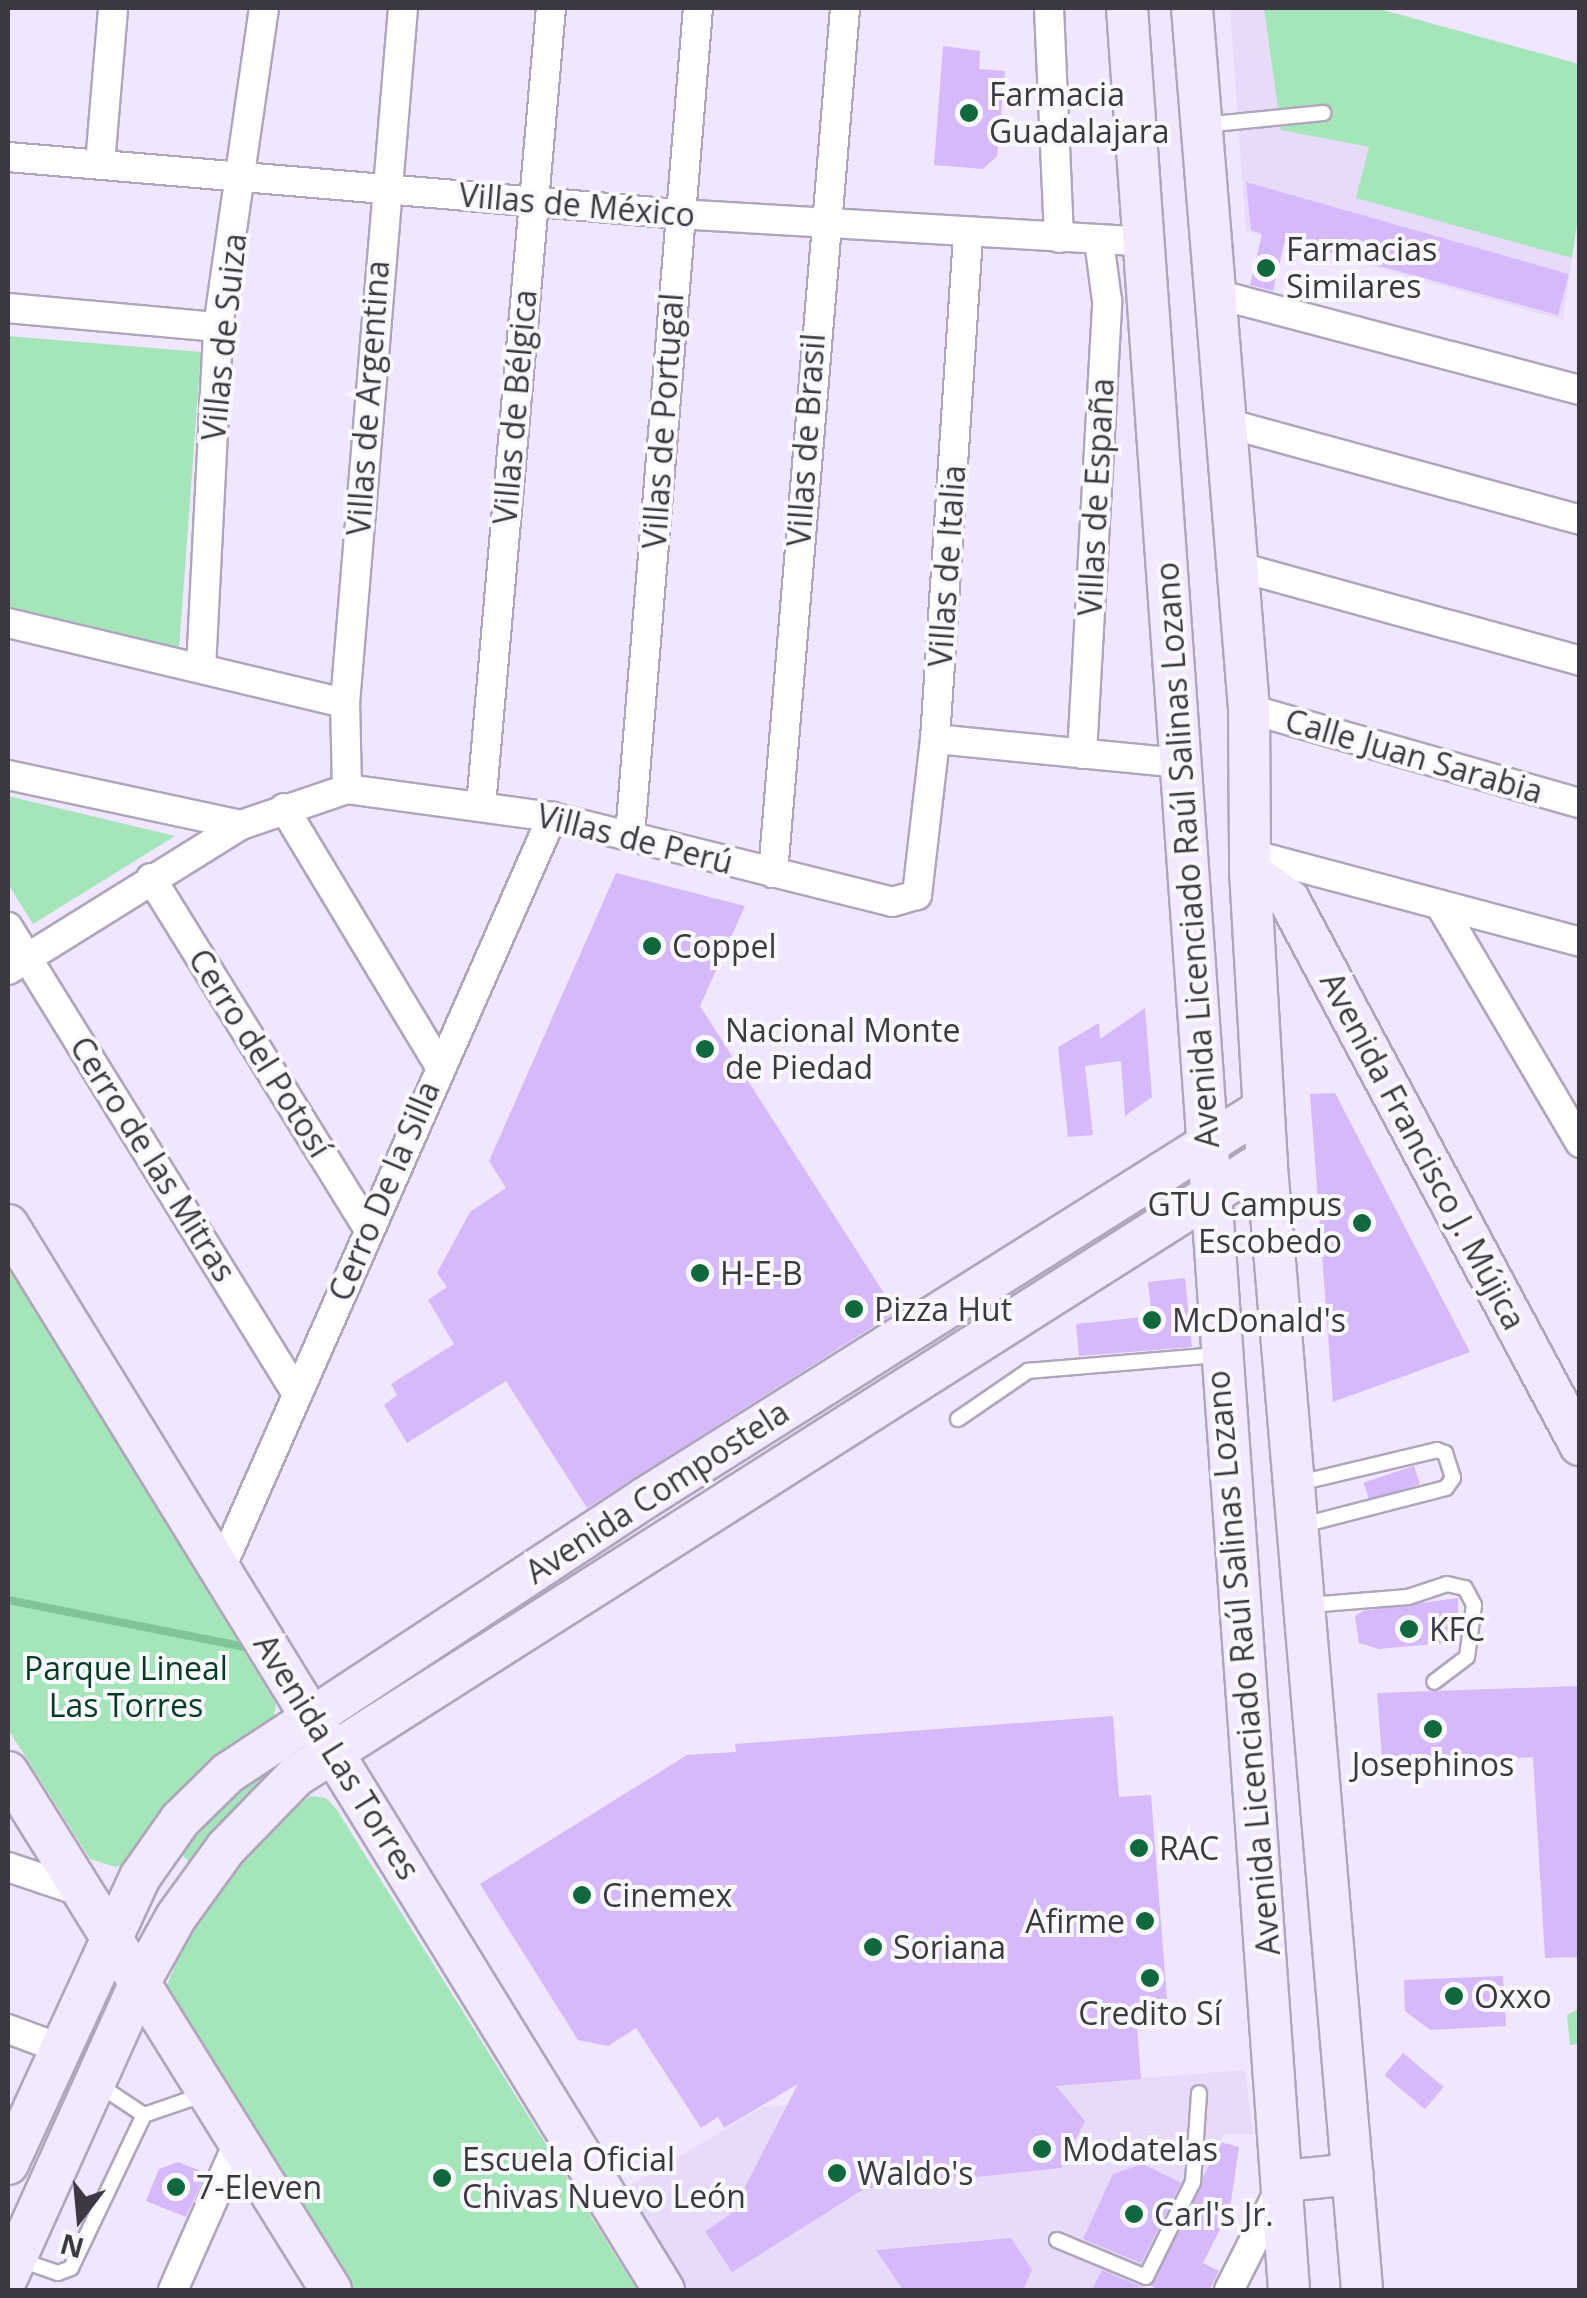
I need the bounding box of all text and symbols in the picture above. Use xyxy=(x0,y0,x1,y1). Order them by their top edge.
place label: Farmacia Guadalajara xyxy=(989,76,1170,151)
marker: Farmacia Guadalajara xyxy=(958,102,980,124)
street label: Villas de México xyxy=(457,176,697,234)
street label: Villas de Suiza xyxy=(194,231,254,443)
place label: Farmacias Similares xyxy=(1286,231,1437,306)
marker: Farmacias Similares xyxy=(1255,257,1277,279)
street label: Villas de Argentina xyxy=(339,259,397,537)
street label: Villas de Bélgica xyxy=(486,288,544,526)
street label: Villas de Portugal xyxy=(635,292,691,550)
street label: Villas de Brasil xyxy=(779,332,833,548)
street label: Villas de España xyxy=(1071,377,1121,617)
street label: Villas de Italia xyxy=(921,464,973,668)
street label: Avenida Licenciado Raúl Salinas Lozano xyxy=(1147,561,1227,1149)
street label: Calle Juan Sarabia xyxy=(1281,701,1547,811)
street label: Villas de Perú xyxy=(533,796,737,882)
place label: Coppel xyxy=(672,927,777,965)
marker: Coppel xyxy=(641,935,663,957)
street label: Cerro del Potosí xyxy=(181,942,339,1164)
street label: Avenida Francisco J. Mújica xyxy=(1312,966,1534,1336)
place label: Nacional Monte de Piedad xyxy=(725,1012,960,1087)
street label: Cerro de las Mitras xyxy=(62,1029,244,1289)
marker: Nacional Monte de Piedad xyxy=(694,1038,716,1060)
street label: Cerro De la Silla xyxy=(320,1075,448,1307)
place label: GTU Campus Escobedo xyxy=(1147,1186,1342,1261)
marker: GTU Campus Escobedo xyxy=(1351,1212,1373,1234)
place label: H-E-B xyxy=(720,1254,803,1292)
marker: H-E-B xyxy=(689,1262,711,1284)
place label: Pizza Hut xyxy=(874,1290,1012,1328)
marker: Pizza Hut xyxy=(843,1298,865,1320)
place label: McDonald's xyxy=(1172,1301,1346,1339)
marker: McDonald's xyxy=(1141,1309,1163,1331)
street label: Avenida Licenciado Raúl Salinas Lozano xyxy=(1198,1369,1288,1957)
street label: Avenida Compostela xyxy=(518,1393,796,1591)
place label: KFC xyxy=(1429,1610,1485,1648)
marker: KFC xyxy=(1398,1618,1420,1640)
street label: Avenida Las Torres xyxy=(246,1627,428,1887)
park label: Parque Lineal Las Torres xyxy=(24,1650,228,1725)
marker: Josephinos xyxy=(1422,1718,1444,1740)
place label: Josephinos xyxy=(1352,1745,1514,1783)
place label: RAC xyxy=(1159,1829,1219,1867)
marker: RAC xyxy=(1128,1837,1150,1859)
place label: Cinemex xyxy=(602,1876,732,1914)
marker: Cinemex xyxy=(571,1884,593,1906)
place label: Afirme xyxy=(1025,1902,1125,1940)
marker: Afirme xyxy=(1134,1910,1156,1932)
place label: Soriana xyxy=(893,1928,1006,1966)
marker: Soriana xyxy=(862,1936,884,1958)
marker: Credito Sí xyxy=(1139,1967,1161,1989)
place label: Oxxo xyxy=(1474,1977,1552,2015)
marker: Oxxo xyxy=(1443,1985,1465,2007)
place label: Credito Sí xyxy=(1078,1994,1222,2032)
place label: Modatelas xyxy=(1062,2130,1218,2168)
marker: Modatelas xyxy=(1031,2138,1053,2160)
place label: Escuela Oficial Chivas Nuevo León xyxy=(462,2141,746,2216)
place label: Waldo's xyxy=(857,2154,974,2192)
marker: Waldo's xyxy=(826,2162,848,2184)
marker: Escuela Oficial Chivas Nuevo León xyxy=(431,2167,453,2189)
north arrow xyxy=(30,2168,130,2268)
place label: 7-Eleven xyxy=(196,2168,322,2206)
marker: 7-Eleven xyxy=(165,2176,187,2198)
place label: Carl's Jr. xyxy=(1154,2195,1274,2233)
marker: Carl's Jr. xyxy=(1123,2203,1145,2225)
text: N xyxy=(56,2225,88,2268)

